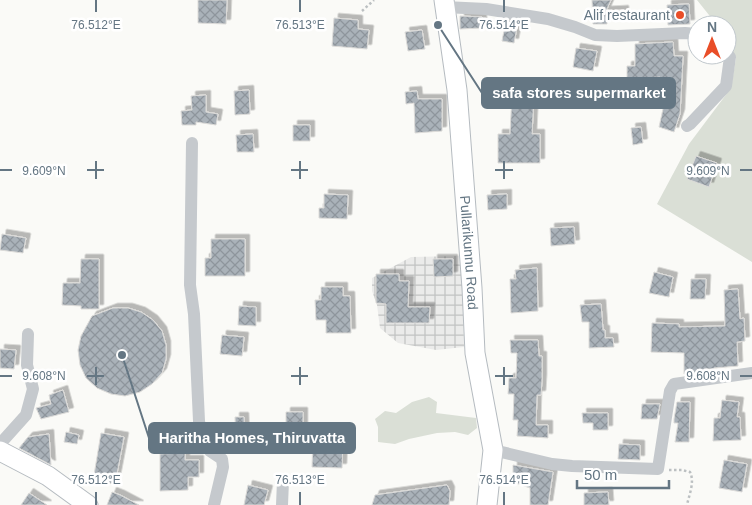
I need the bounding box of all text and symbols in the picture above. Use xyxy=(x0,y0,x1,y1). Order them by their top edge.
place label: Alif restaurant xyxy=(584,7,670,23)
marker: Alif restaurant xyxy=(674,9,686,21)
north arrow xyxy=(687,15,737,65)
text: 76.512°E xyxy=(71,18,121,32)
text: 76.513°E xyxy=(275,18,325,32)
text: 76.514°E xyxy=(479,18,529,32)
text: N xyxy=(707,19,717,35)
callout: safa stores supermarket xyxy=(482,78,675,108)
text: safa stores supermarket xyxy=(492,84,666,101)
text: 9.609°N xyxy=(22,164,66,178)
text: 9.609°N xyxy=(686,164,730,178)
street label: Pullarikunnu Road xyxy=(457,195,481,310)
text: 9.608°N xyxy=(22,369,66,383)
text: 9.608°N xyxy=(686,369,730,383)
callout: Haritha Homes, Thiruvatta xyxy=(149,423,355,453)
text: Haritha Homes, Thiruvatta xyxy=(159,429,346,446)
scale bar xyxy=(577,458,670,490)
text: 50 m xyxy=(584,466,617,483)
text: 76.512°E xyxy=(71,473,121,487)
text: 76.513°E xyxy=(275,473,325,487)
text: 76.514°E xyxy=(479,473,529,487)

